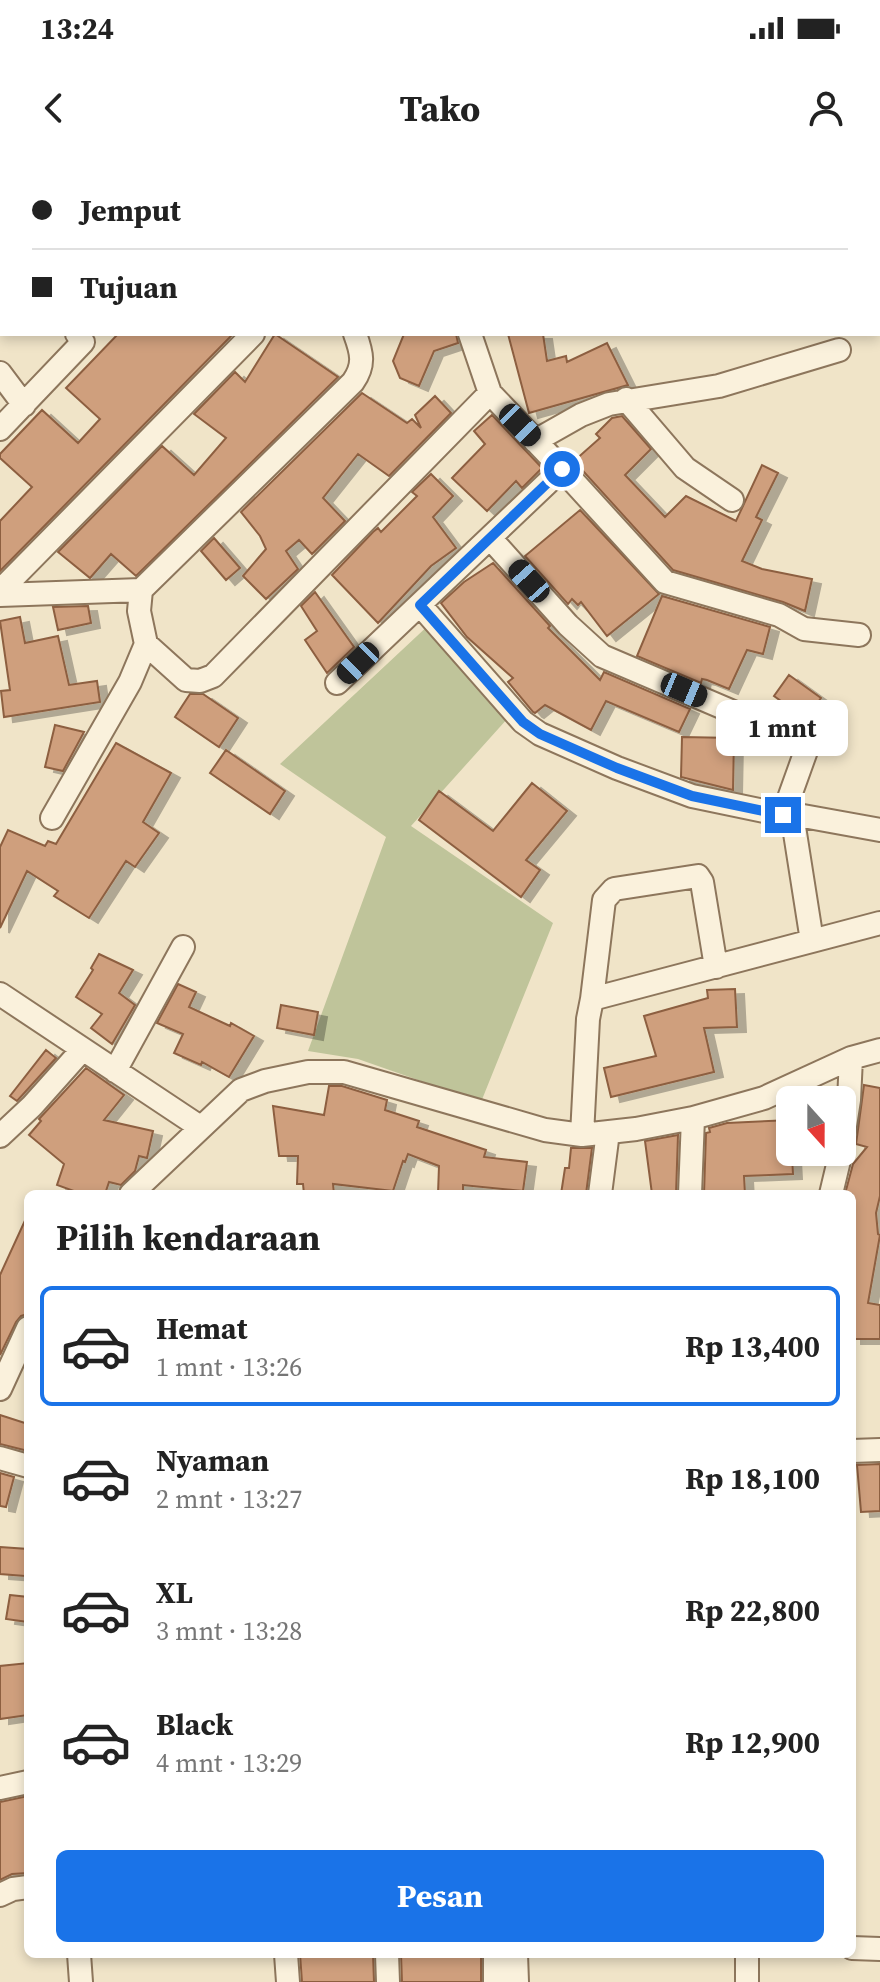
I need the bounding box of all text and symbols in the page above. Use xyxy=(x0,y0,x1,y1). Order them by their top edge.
text: 13:24 xyxy=(40,8,114,49)
text: Tako xyxy=(400,84,480,133)
icon: back xyxy=(32,86,76,130)
icon: person xyxy=(804,86,848,130)
text: Jemput xyxy=(80,190,181,231)
text: Tujuan xyxy=(80,267,178,308)
car xyxy=(495,399,545,451)
route start xyxy=(544,451,580,487)
car xyxy=(504,555,554,607)
car xyxy=(332,638,384,688)
car xyxy=(657,670,711,710)
callout: 1 mnt xyxy=(717,699,849,755)
text: 1 mnt xyxy=(748,710,816,746)
route end xyxy=(765,797,801,833)
north arrow xyxy=(776,1086,856,1166)
map controls xyxy=(776,1086,856,1166)
text: Pilih kendaraan xyxy=(56,1213,320,1262)
text: Hemat xyxy=(156,1308,247,1349)
icon: car xyxy=(60,1310,132,1382)
text: Rp 13,400 xyxy=(685,1326,820,1367)
text: 1 mnt · 13:26 xyxy=(156,1349,302,1385)
text: Nyaman xyxy=(156,1440,269,1481)
icon: car xyxy=(60,1442,132,1514)
text: Rp 18,100 xyxy=(685,1458,820,1499)
text: 2 mnt · 13:27 xyxy=(156,1481,302,1517)
text: XL xyxy=(156,1572,193,1613)
icon: car xyxy=(60,1574,132,1646)
text: Rp 22,800 xyxy=(685,1590,820,1631)
text: 3 mnt · 13:28 xyxy=(156,1613,302,1649)
text: Black xyxy=(156,1704,233,1745)
icon: car xyxy=(60,1706,132,1778)
text: Rp 12,900 xyxy=(685,1722,820,1763)
text: 4 mnt · 13:29 xyxy=(156,1745,302,1781)
button: Pesan xyxy=(56,1850,824,1942)

